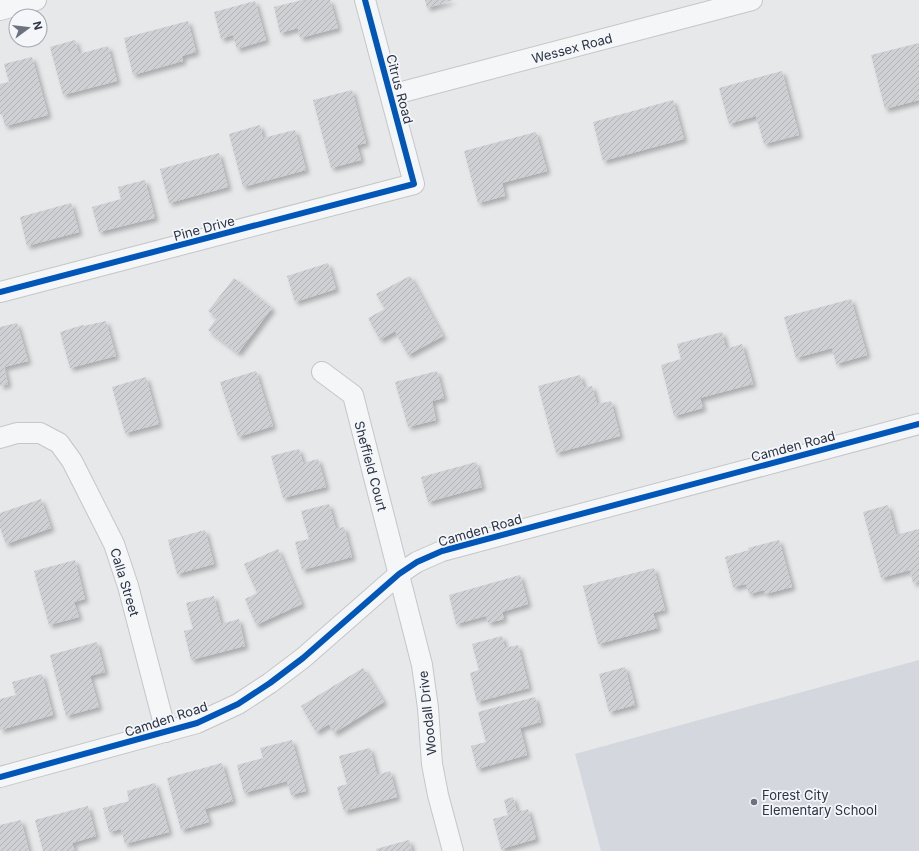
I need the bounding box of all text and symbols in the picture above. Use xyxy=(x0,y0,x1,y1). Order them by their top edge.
north arrow xyxy=(8,8,48,48)
text: N xyxy=(30,20,46,31)
street label: Wessex Road xyxy=(530,30,614,66)
street label: Citrus Road xyxy=(383,52,417,126)
street label: Pine Drive xyxy=(172,212,236,244)
street label: Sheffield Court xyxy=(351,419,391,513)
street label: Camden Road xyxy=(749,427,837,465)
street label: Camden Road xyxy=(436,510,524,550)
street label: Calla Street xyxy=(107,546,143,618)
street label: Woodall Drive xyxy=(415,670,439,756)
street label: Camden Road xyxy=(122,698,210,740)
place label: Forest City Elementary School xyxy=(762,787,877,818)
marker: Forest City Elementary School xyxy=(749,797,759,807)

